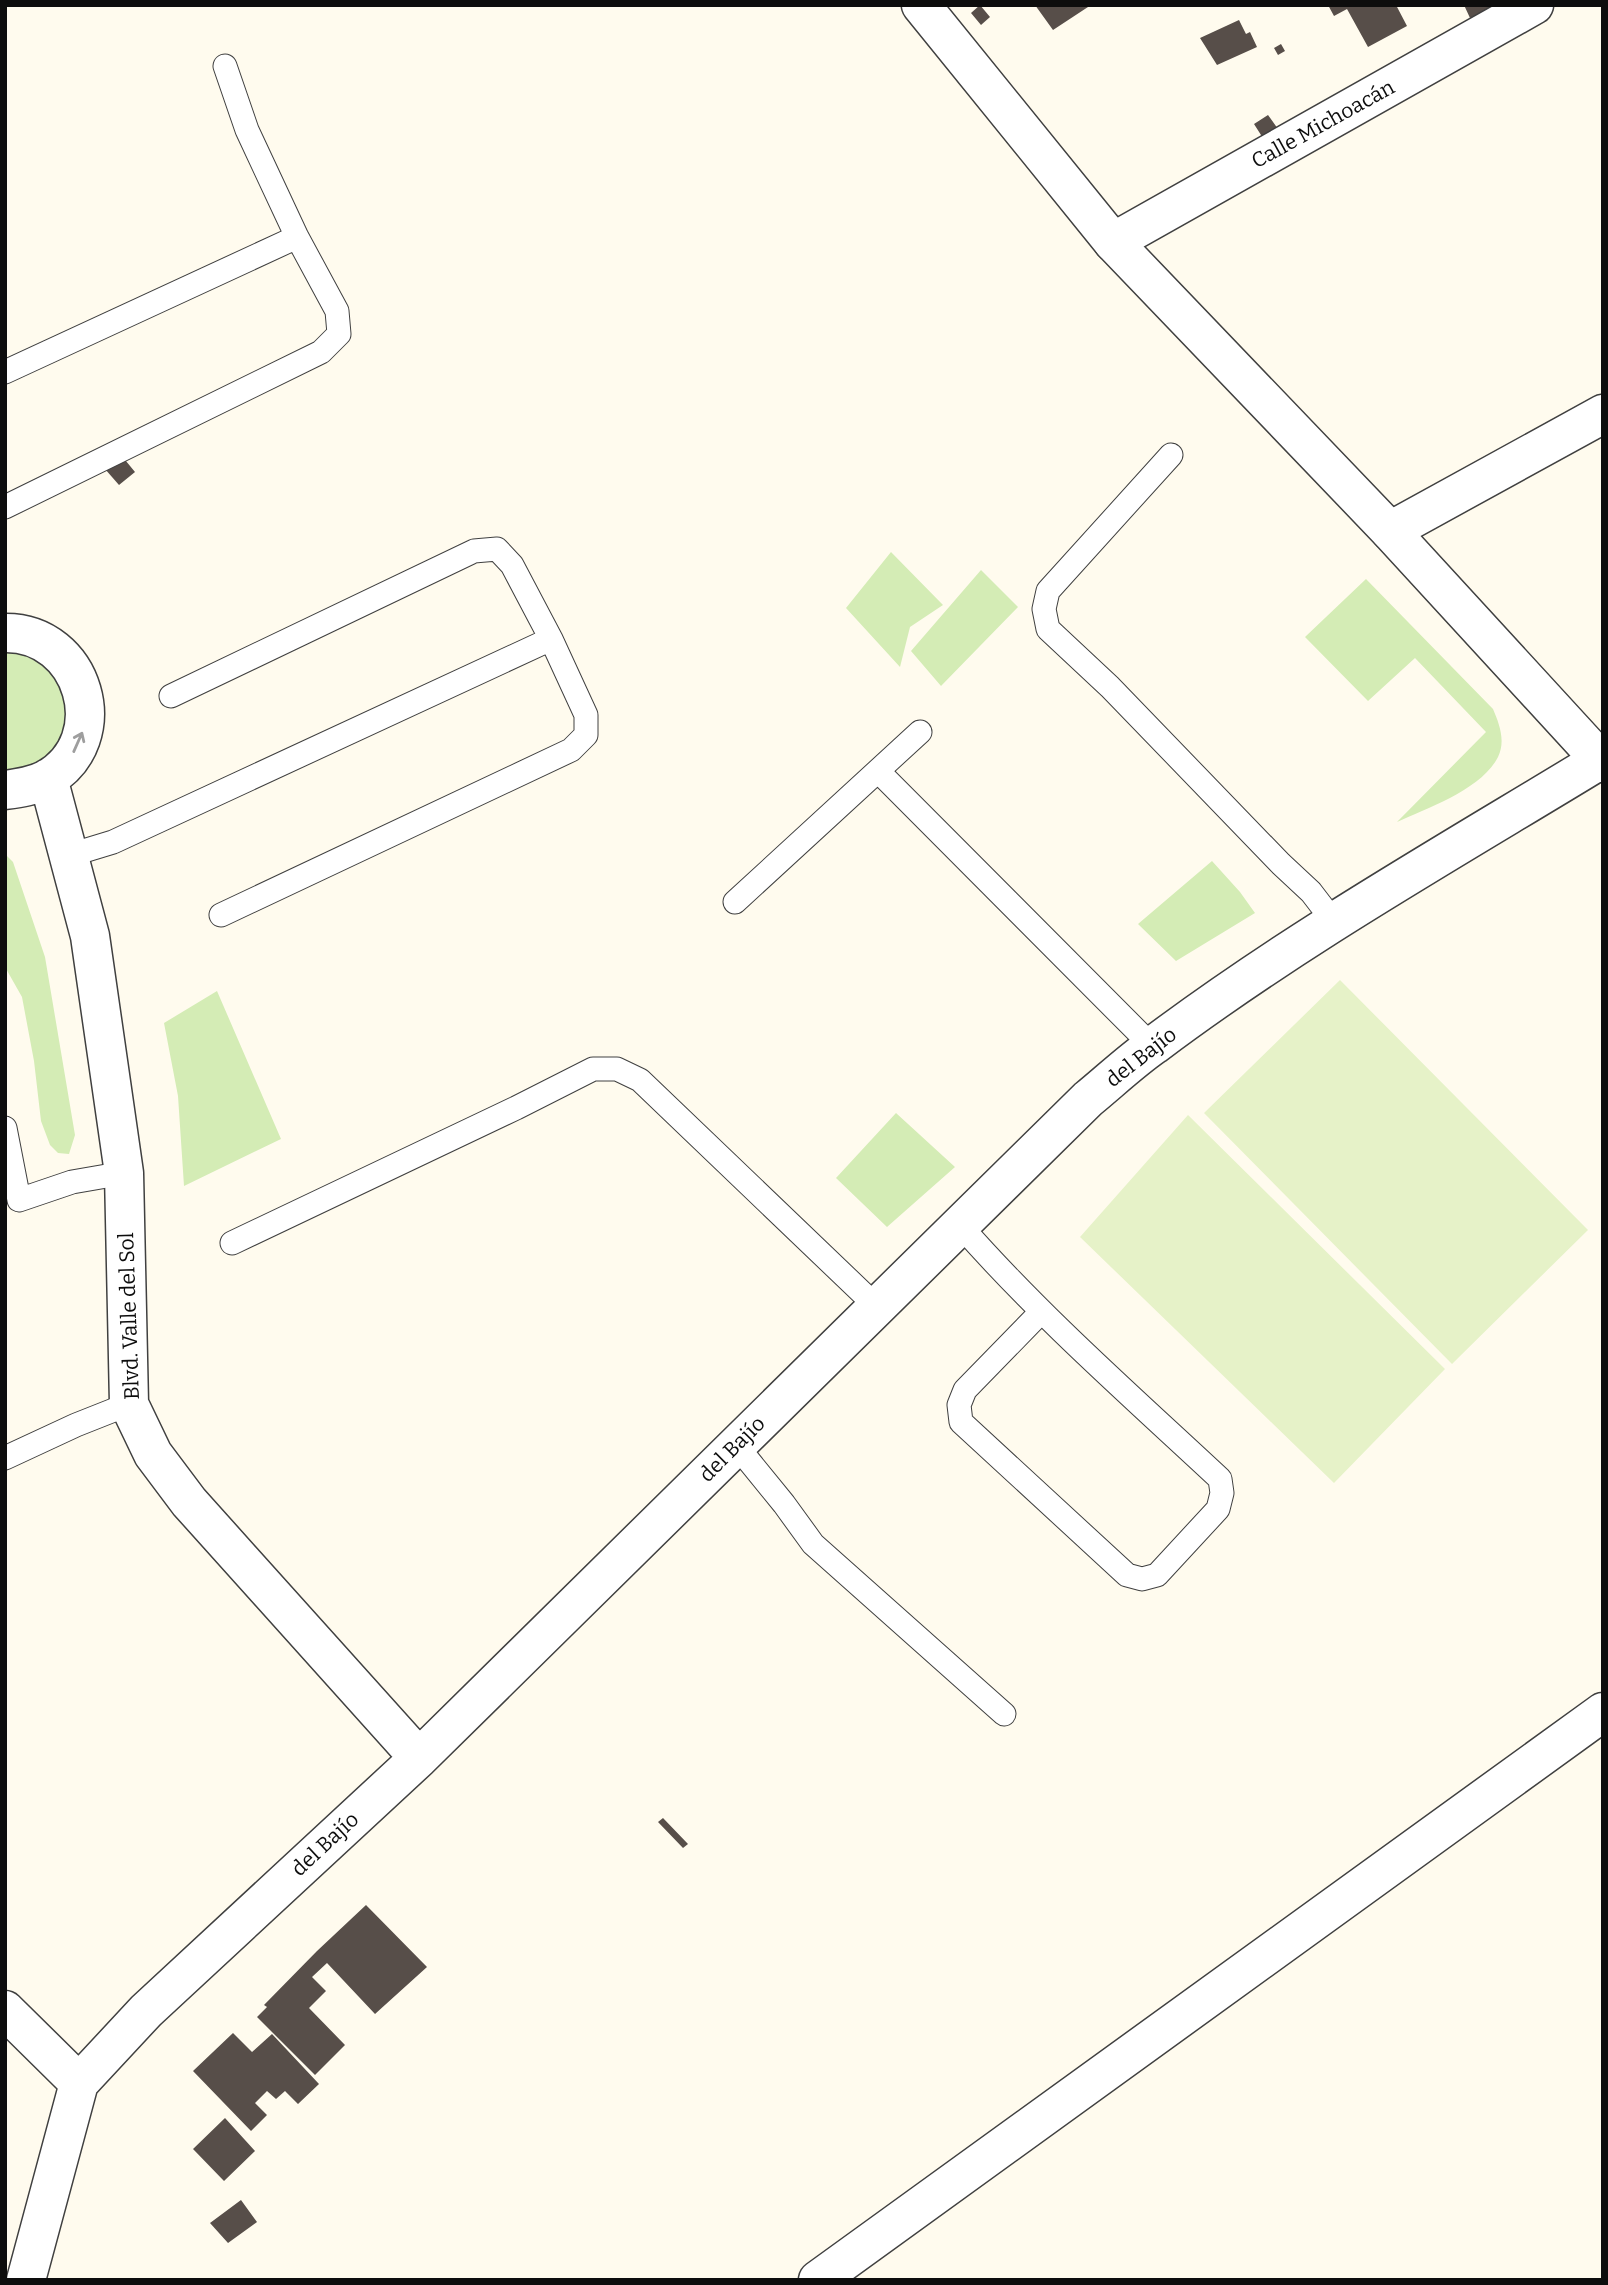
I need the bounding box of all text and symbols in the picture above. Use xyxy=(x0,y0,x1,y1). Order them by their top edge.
street label: Calle Michoacán xyxy=(1247,74,1399,174)
one-way arrow xyxy=(72,731,85,753)
street label: del Bajío xyxy=(1100,1021,1182,1093)
street label: Blvd. Valle del Sol xyxy=(113,1232,145,1400)
street label: del Bajío xyxy=(694,1411,770,1487)
street label: del Bajío xyxy=(286,1806,364,1882)

